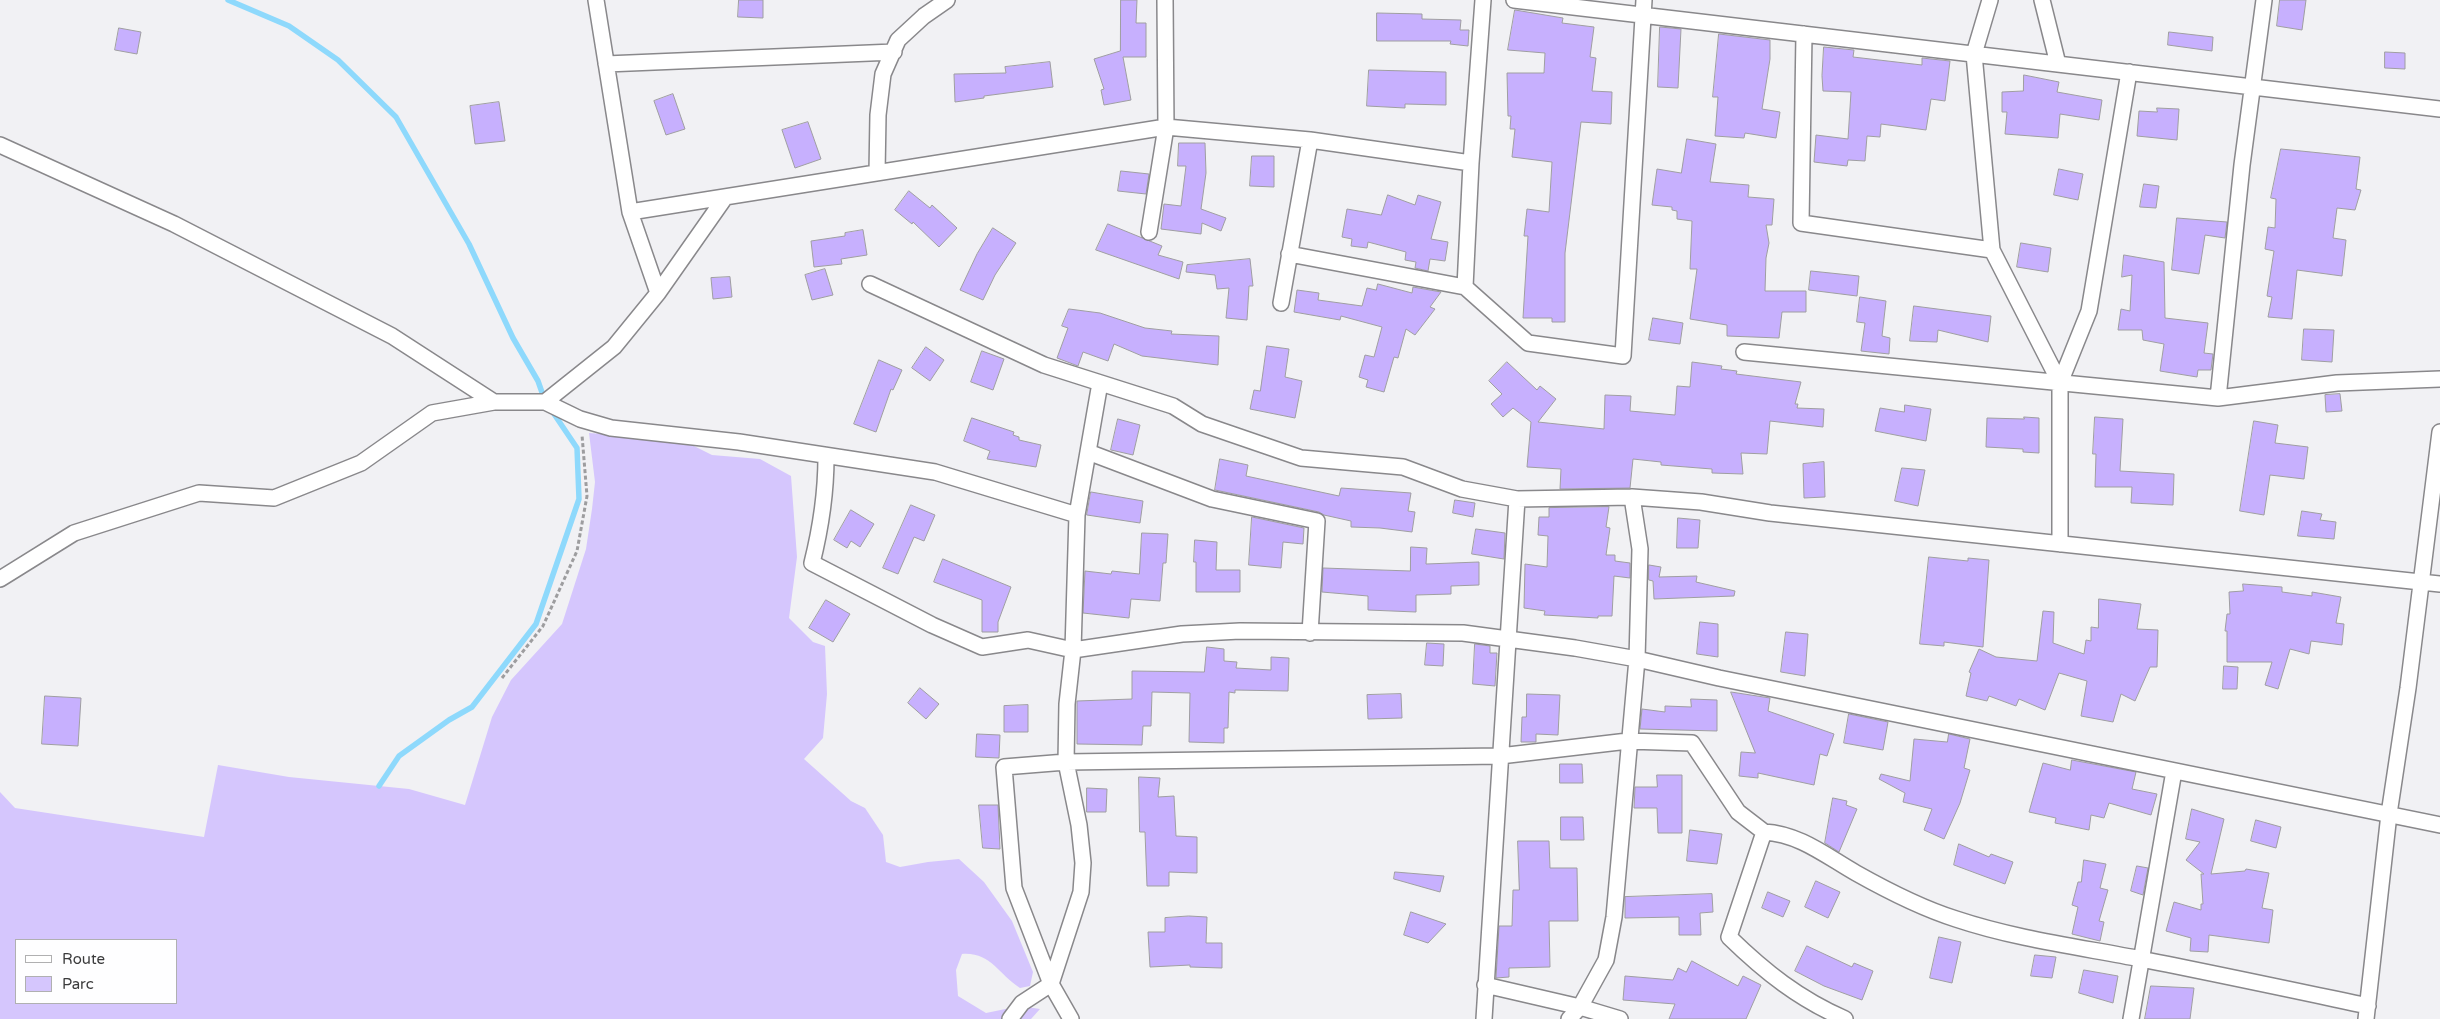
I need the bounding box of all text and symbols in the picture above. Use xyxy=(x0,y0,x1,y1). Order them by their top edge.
legend xyxy=(15,939,178,1004)
text: Route xyxy=(62,950,105,968)
text: Parc xyxy=(62,975,94,993)

